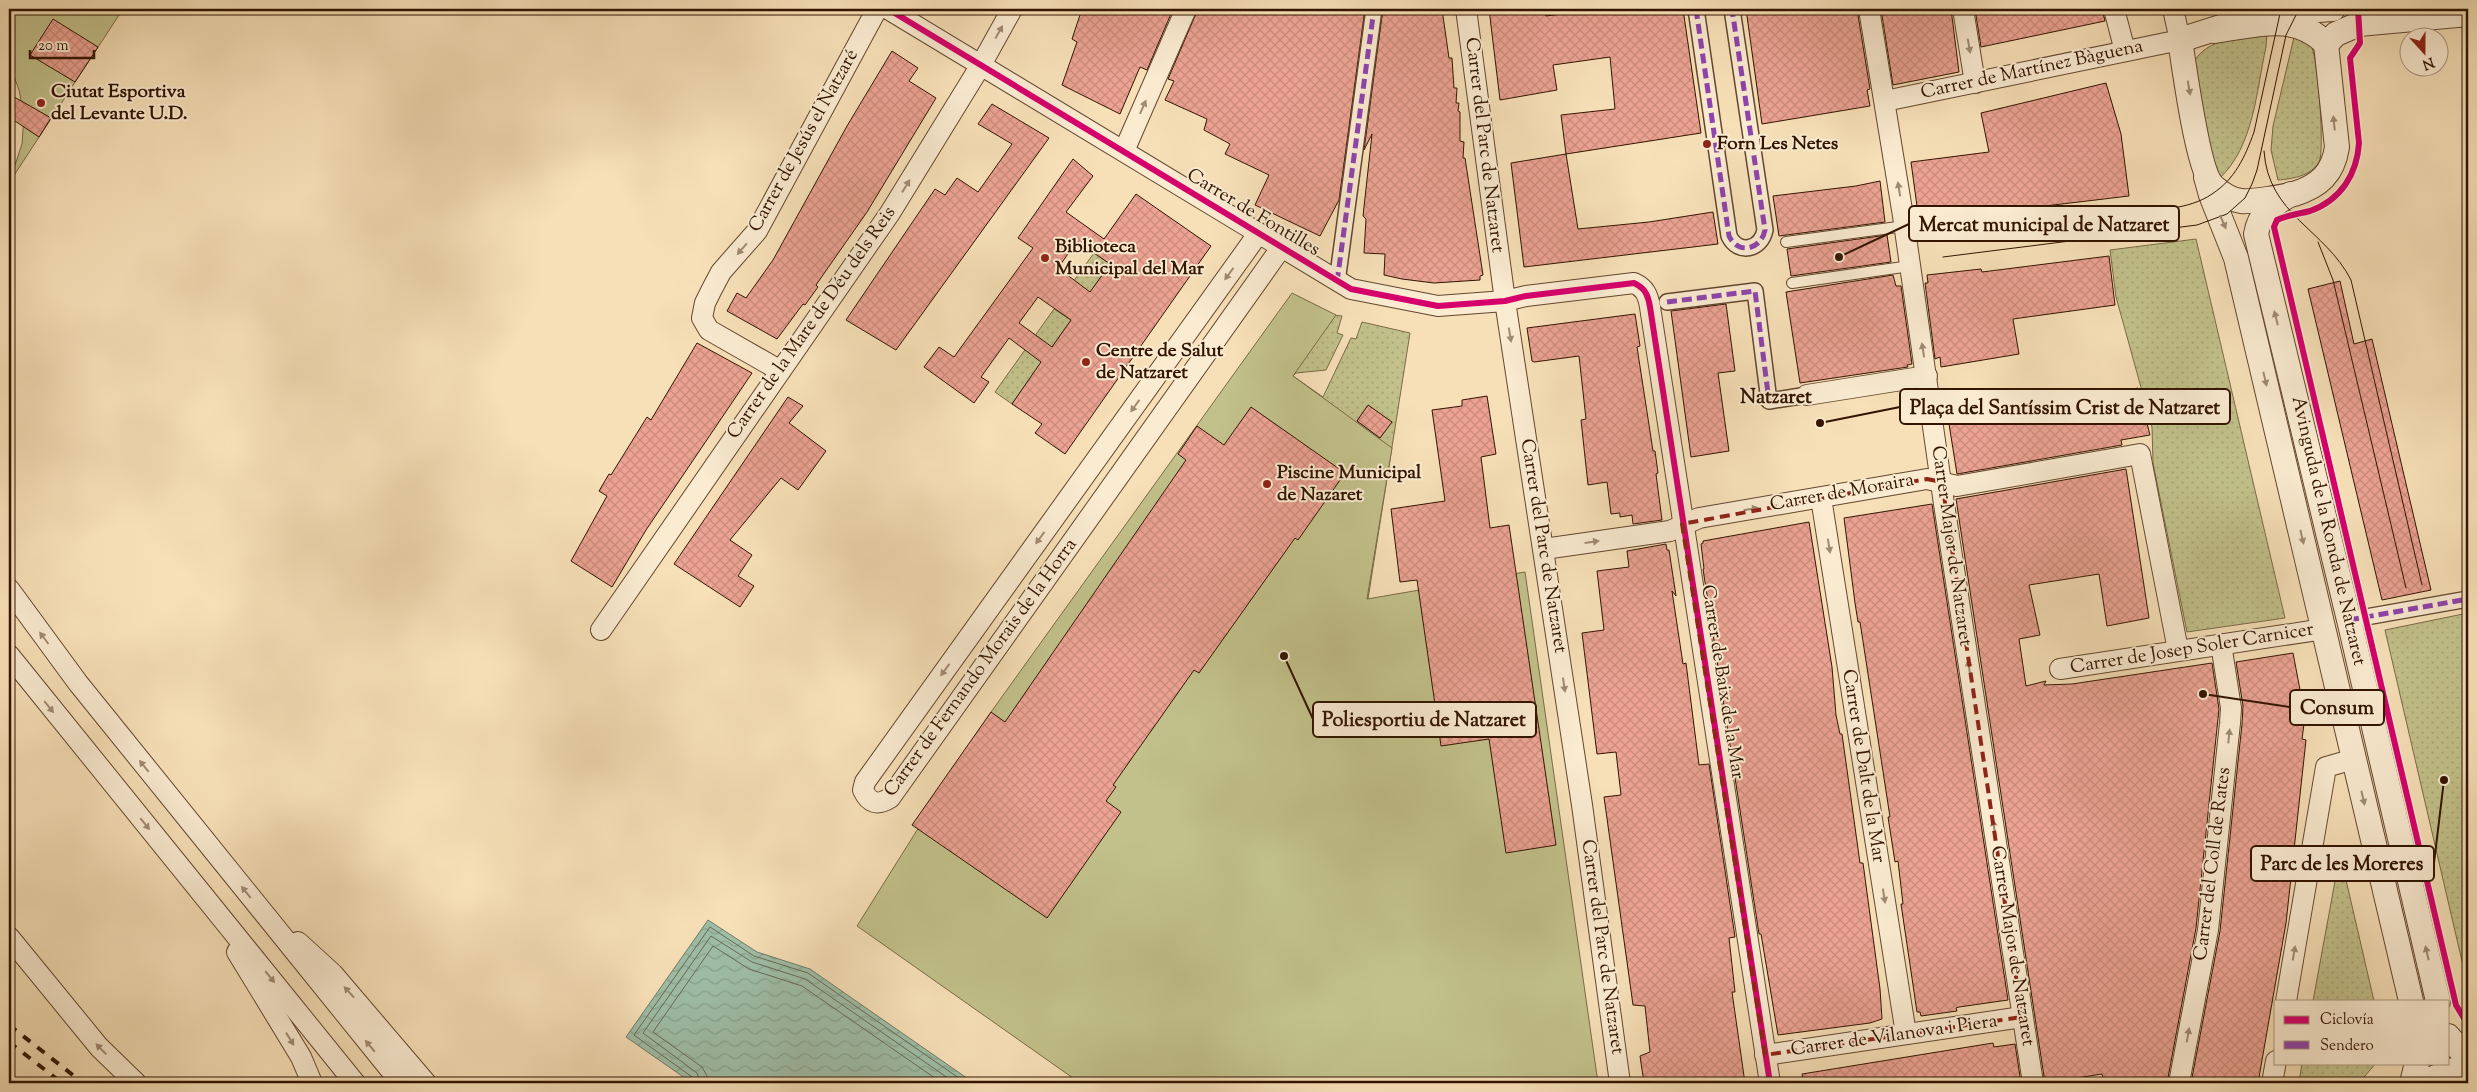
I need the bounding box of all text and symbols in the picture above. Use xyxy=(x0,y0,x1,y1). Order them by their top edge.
one-way arrow xyxy=(995,25,1004,39)
scale bar xyxy=(30,28,94,60)
north arrow xyxy=(2400,28,2450,78)
street label: Carrer de Martínez Bàguena xyxy=(1918,33,2146,107)
text: 20 m xyxy=(38,36,69,57)
street label: Carrer del Parc de Natzaret xyxy=(1457,36,1511,255)
one-way arrow xyxy=(1966,38,1974,54)
street label: Carrer de Jesús el Natzaré xyxy=(742,44,866,237)
text: N xyxy=(2419,51,2437,74)
place label: Ciutat Esportiva del Levante U.D. xyxy=(51,79,188,128)
one-way arrow xyxy=(2185,80,2193,96)
marker: Ciutat Esportiva del Levante U.D. xyxy=(35,97,47,109)
one-way arrow xyxy=(1140,100,1148,114)
one-way arrow xyxy=(2330,115,2338,131)
place label: Forn Les Netes xyxy=(1717,131,1839,158)
marker: Forn Les Netes xyxy=(1701,138,1713,150)
street label: Carrer de Fontilles xyxy=(1181,162,1325,264)
one-way arrow xyxy=(902,179,911,193)
one-way arrow xyxy=(1895,181,1903,197)
street label: Carrer de la Mare de Déu dels Reis xyxy=(721,201,903,445)
callout: Mercat municipal de Natzaret xyxy=(1909,206,2179,241)
text: Mercat municipal de Natzaret xyxy=(1919,212,2169,241)
one-way arrow xyxy=(2220,215,2228,229)
place label: Biblioteca Municipal del Mar xyxy=(1055,234,1205,283)
one-way arrow xyxy=(736,242,747,255)
marker: Biblioteca Municipal del Mar xyxy=(1039,252,1051,264)
one-way arrow xyxy=(1224,267,1234,281)
one-way arrow xyxy=(2272,311,2280,326)
one-way arrow xyxy=(1506,327,1514,343)
place label: Centre de Salut de Natzaret xyxy=(1096,338,1224,387)
one-way arrow xyxy=(1919,342,1927,358)
marker: Centre de Salut de Natzaret xyxy=(1080,356,1092,368)
one-way arrow xyxy=(2261,371,2269,386)
district label: Natzaret xyxy=(1740,384,1812,413)
callout: Plaça del Santíssim Crist de Natzaret xyxy=(1900,389,2230,424)
street label: Avinguda de la Ronda de Natzaret xyxy=(2284,394,2372,669)
text: Plaça del Santíssim Crist de Natzaret xyxy=(1910,395,2220,424)
one-way arrow xyxy=(1130,399,1140,413)
street label: Carrer del Parc de Natzaret xyxy=(1513,437,1573,656)
street label: Carrer Major de Natzaret xyxy=(1924,444,1979,649)
place label: Piscine Municipal de Nazaret xyxy=(1277,460,1422,509)
street label: Carrer de Moraira xyxy=(1768,467,1916,519)
marker: Piscine Municipal de Nazaret xyxy=(1261,478,1273,490)
one-way arrow xyxy=(1743,505,1759,513)
one-way arrow xyxy=(2298,530,2306,545)
one-way arrow xyxy=(1035,531,1045,545)
street label: Carrer de Fernando Morais de la Horra xyxy=(878,533,1084,803)
one-way arrow xyxy=(1585,537,1601,545)
one-way arrow xyxy=(1825,538,1833,554)
street label: Carrer de Baix de la Mar xyxy=(1693,583,1751,781)
street label: Carrer de Josep Soler Carnicer xyxy=(2068,616,2316,682)
one-way arrow xyxy=(39,631,49,645)
one-way arrow xyxy=(1965,658,1973,674)
one-way arrow xyxy=(940,663,950,677)
street label: Carrer de Dalt de la Mar xyxy=(1834,667,1892,865)
one-way arrow xyxy=(1561,678,1569,694)
callout: Consum xyxy=(2290,690,2384,725)
text: Consum xyxy=(2300,695,2375,724)
one-way arrow xyxy=(44,700,55,713)
callout: Poliesportiu de Natzaret xyxy=(1313,702,1536,737)
text: Poliesportiu de Natzaret xyxy=(1322,707,1526,736)
one-way arrow xyxy=(2225,728,2233,744)
one-way arrow xyxy=(138,759,149,772)
street label: Carrer del Coll de Rates xyxy=(2188,766,2238,962)
one-way arrow xyxy=(2359,790,2367,805)
one-way arrow xyxy=(140,817,151,830)
one-way arrow xyxy=(1989,819,1997,835)
street label: Carrer del Parc de Natzaret xyxy=(1574,838,1631,1057)
street label: Carrer Major de Natzaret xyxy=(1983,844,2041,1049)
callout: Parc de les Moreres xyxy=(2251,846,2434,881)
text: Parc de les Moreres xyxy=(2261,851,2424,880)
one-way arrow xyxy=(240,886,251,899)
one-way arrow xyxy=(1880,889,1888,905)
one-way arrow xyxy=(2291,944,2299,960)
one-way arrow xyxy=(2423,946,2431,961)
one-way arrow xyxy=(265,970,276,983)
one-way arrow xyxy=(344,986,355,999)
legend xyxy=(2274,1000,2450,1064)
street label: Carrer de Vilanova i Piera xyxy=(1789,1008,1999,1064)
text: Ciclovía xyxy=(2320,1010,2374,1031)
one-way arrow xyxy=(2184,1027,2192,1043)
one-way arrow xyxy=(286,1032,295,1045)
text: Sendero xyxy=(2320,1036,2374,1057)
one-way arrow xyxy=(365,1039,376,1052)
one-way arrow xyxy=(96,1043,108,1055)

